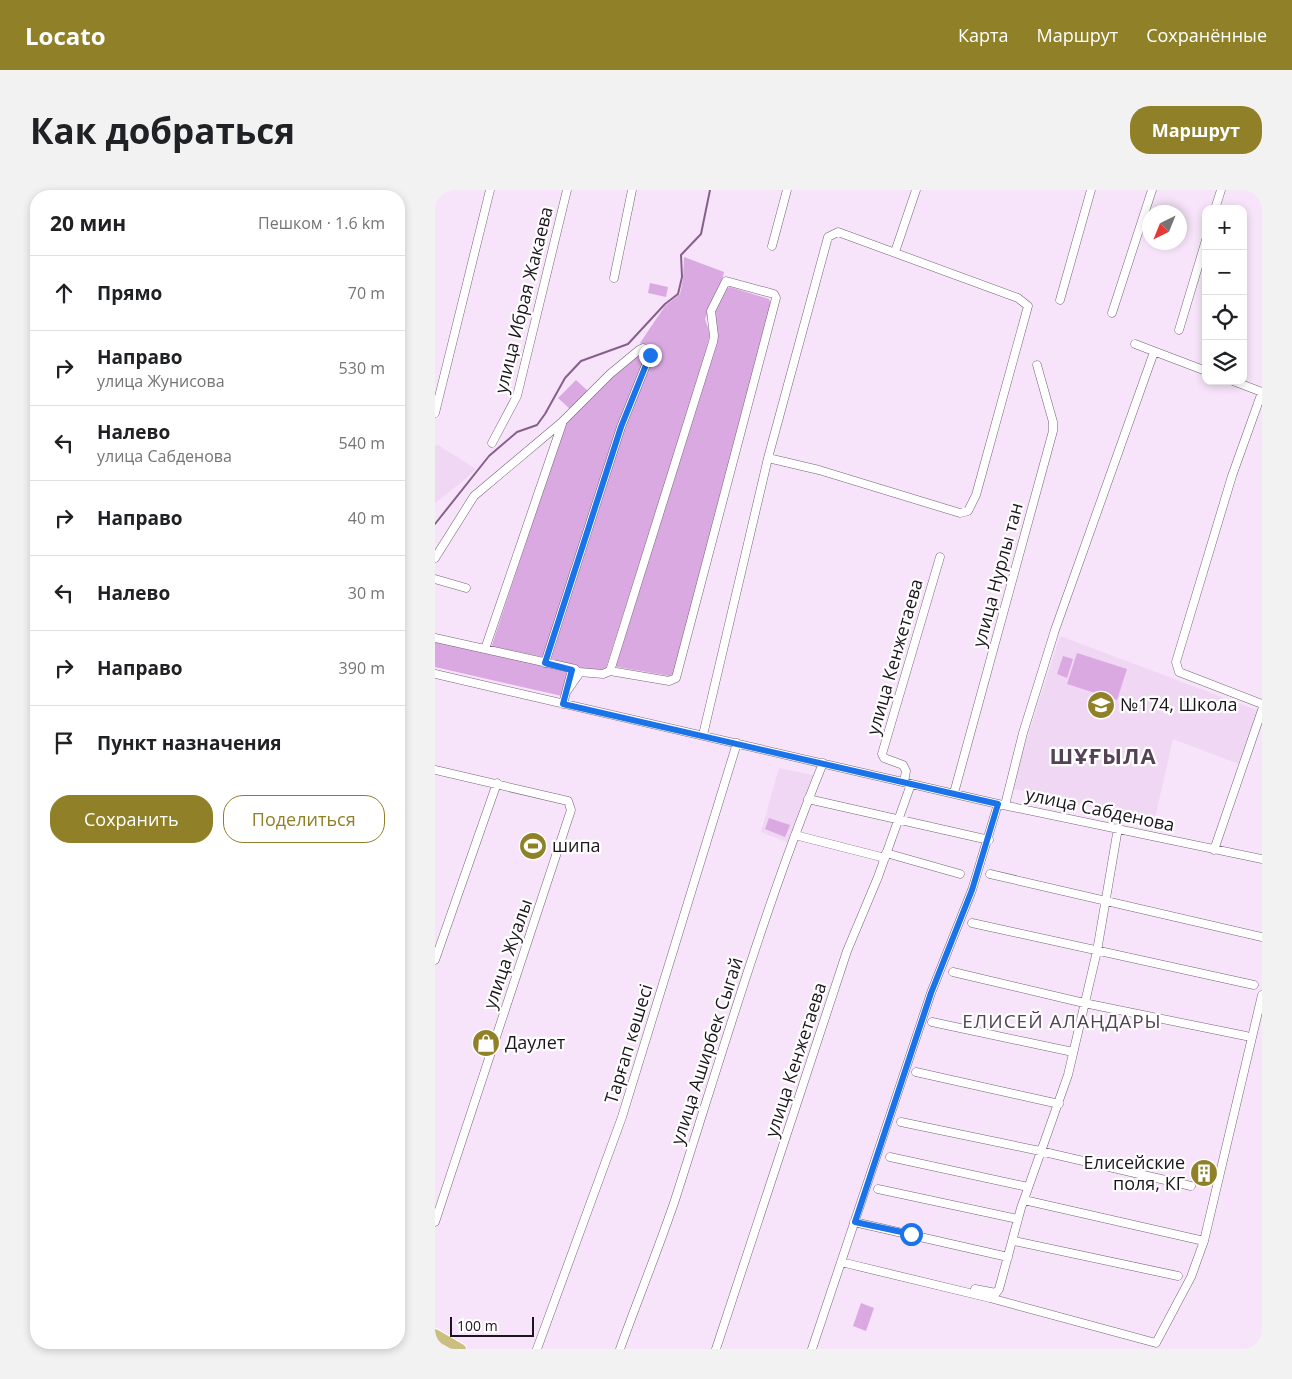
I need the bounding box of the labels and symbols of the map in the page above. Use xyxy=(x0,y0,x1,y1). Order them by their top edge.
street label: улица Ибрая Жакаева xyxy=(488,204,558,396)
north arrow xyxy=(1142,205,1187,250)
route end xyxy=(639,344,662,367)
street label: улица Нурлы тан xyxy=(966,500,1028,650)
street label: улица Кенжетаева xyxy=(860,576,928,738)
school or university icon: №174, Школа xyxy=(1086,690,1116,720)
place label: №174, Школа xyxy=(1120,692,1238,716)
district label: ШҰҒЫЛА xyxy=(1049,740,1157,770)
street label: улица Сабденова xyxy=(1023,782,1177,837)
sports icon: шипа xyxy=(518,831,548,861)
place label: шипа xyxy=(552,833,601,857)
street label: улица Жуалы xyxy=(477,895,537,1012)
street label: улица Аширбек Сыгай xyxy=(664,954,748,1147)
street label: улица Кенжетаева xyxy=(759,979,831,1140)
street label: Тарғап көшесі xyxy=(598,981,658,1106)
district label: ЕЛИСЕЙ АЛАҢДАРЫ xyxy=(962,1008,1162,1034)
shop icon: Даулет xyxy=(471,1028,501,1058)
place label: Даулет xyxy=(505,1030,566,1054)
place label: Елисейские поля, КГ xyxy=(1084,1150,1185,1195)
building icon: Елисейские поля, КГ xyxy=(1189,1158,1219,1188)
route start xyxy=(900,1223,923,1246)
scale bar xyxy=(450,1314,534,1337)

